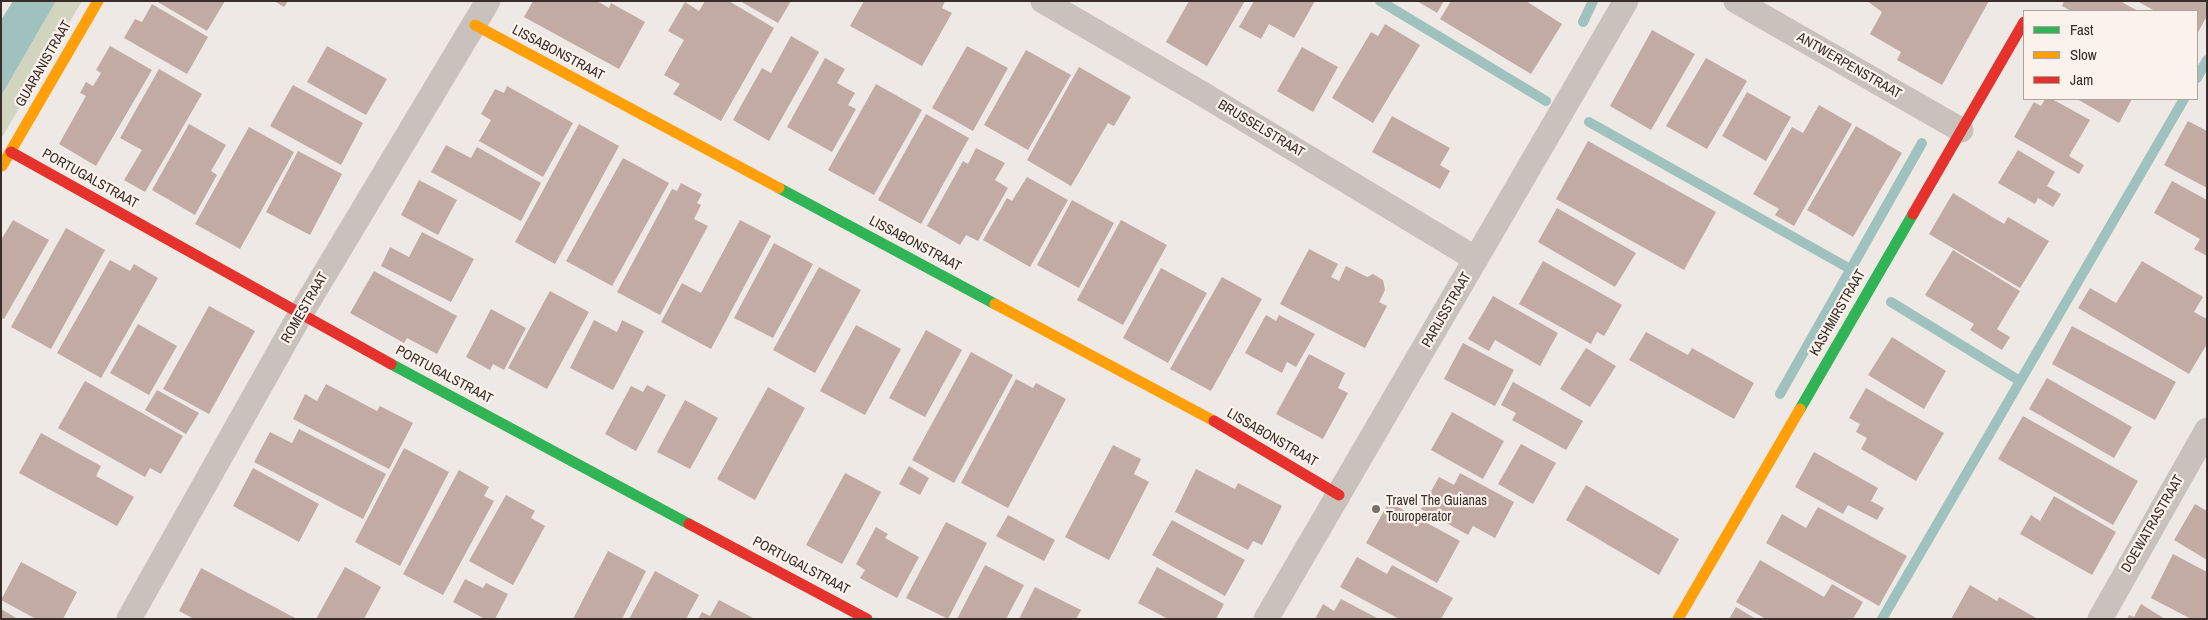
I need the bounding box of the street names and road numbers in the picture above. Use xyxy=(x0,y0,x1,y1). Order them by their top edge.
street label: GUARANISTRAAT xyxy=(13,18,75,110)
street label: LISSABONSTRAAT xyxy=(509,22,607,84)
street label: ANTWERPENSTRAAT xyxy=(1794,29,1904,103)
street label: BRUSSELSTRAAT xyxy=(1215,97,1307,161)
street label: PORTUGALSTRAAT xyxy=(39,146,141,212)
street label: LISSABONSTRAAT xyxy=(866,213,964,275)
street label: KASHMIRSTRAAT xyxy=(1807,267,1869,359)
street label: ROMESTRAAT xyxy=(278,270,332,346)
street label: PARIJSSTRAAT xyxy=(1419,270,1475,350)
street label: PORTUGALSTRAAT xyxy=(393,342,495,408)
street label: LISSABONSTRAAT xyxy=(1224,405,1320,471)
street label: DOEWATRASTRAAT xyxy=(2118,472,2188,576)
street label: PORTUGALSTRAAT xyxy=(750,533,852,599)

